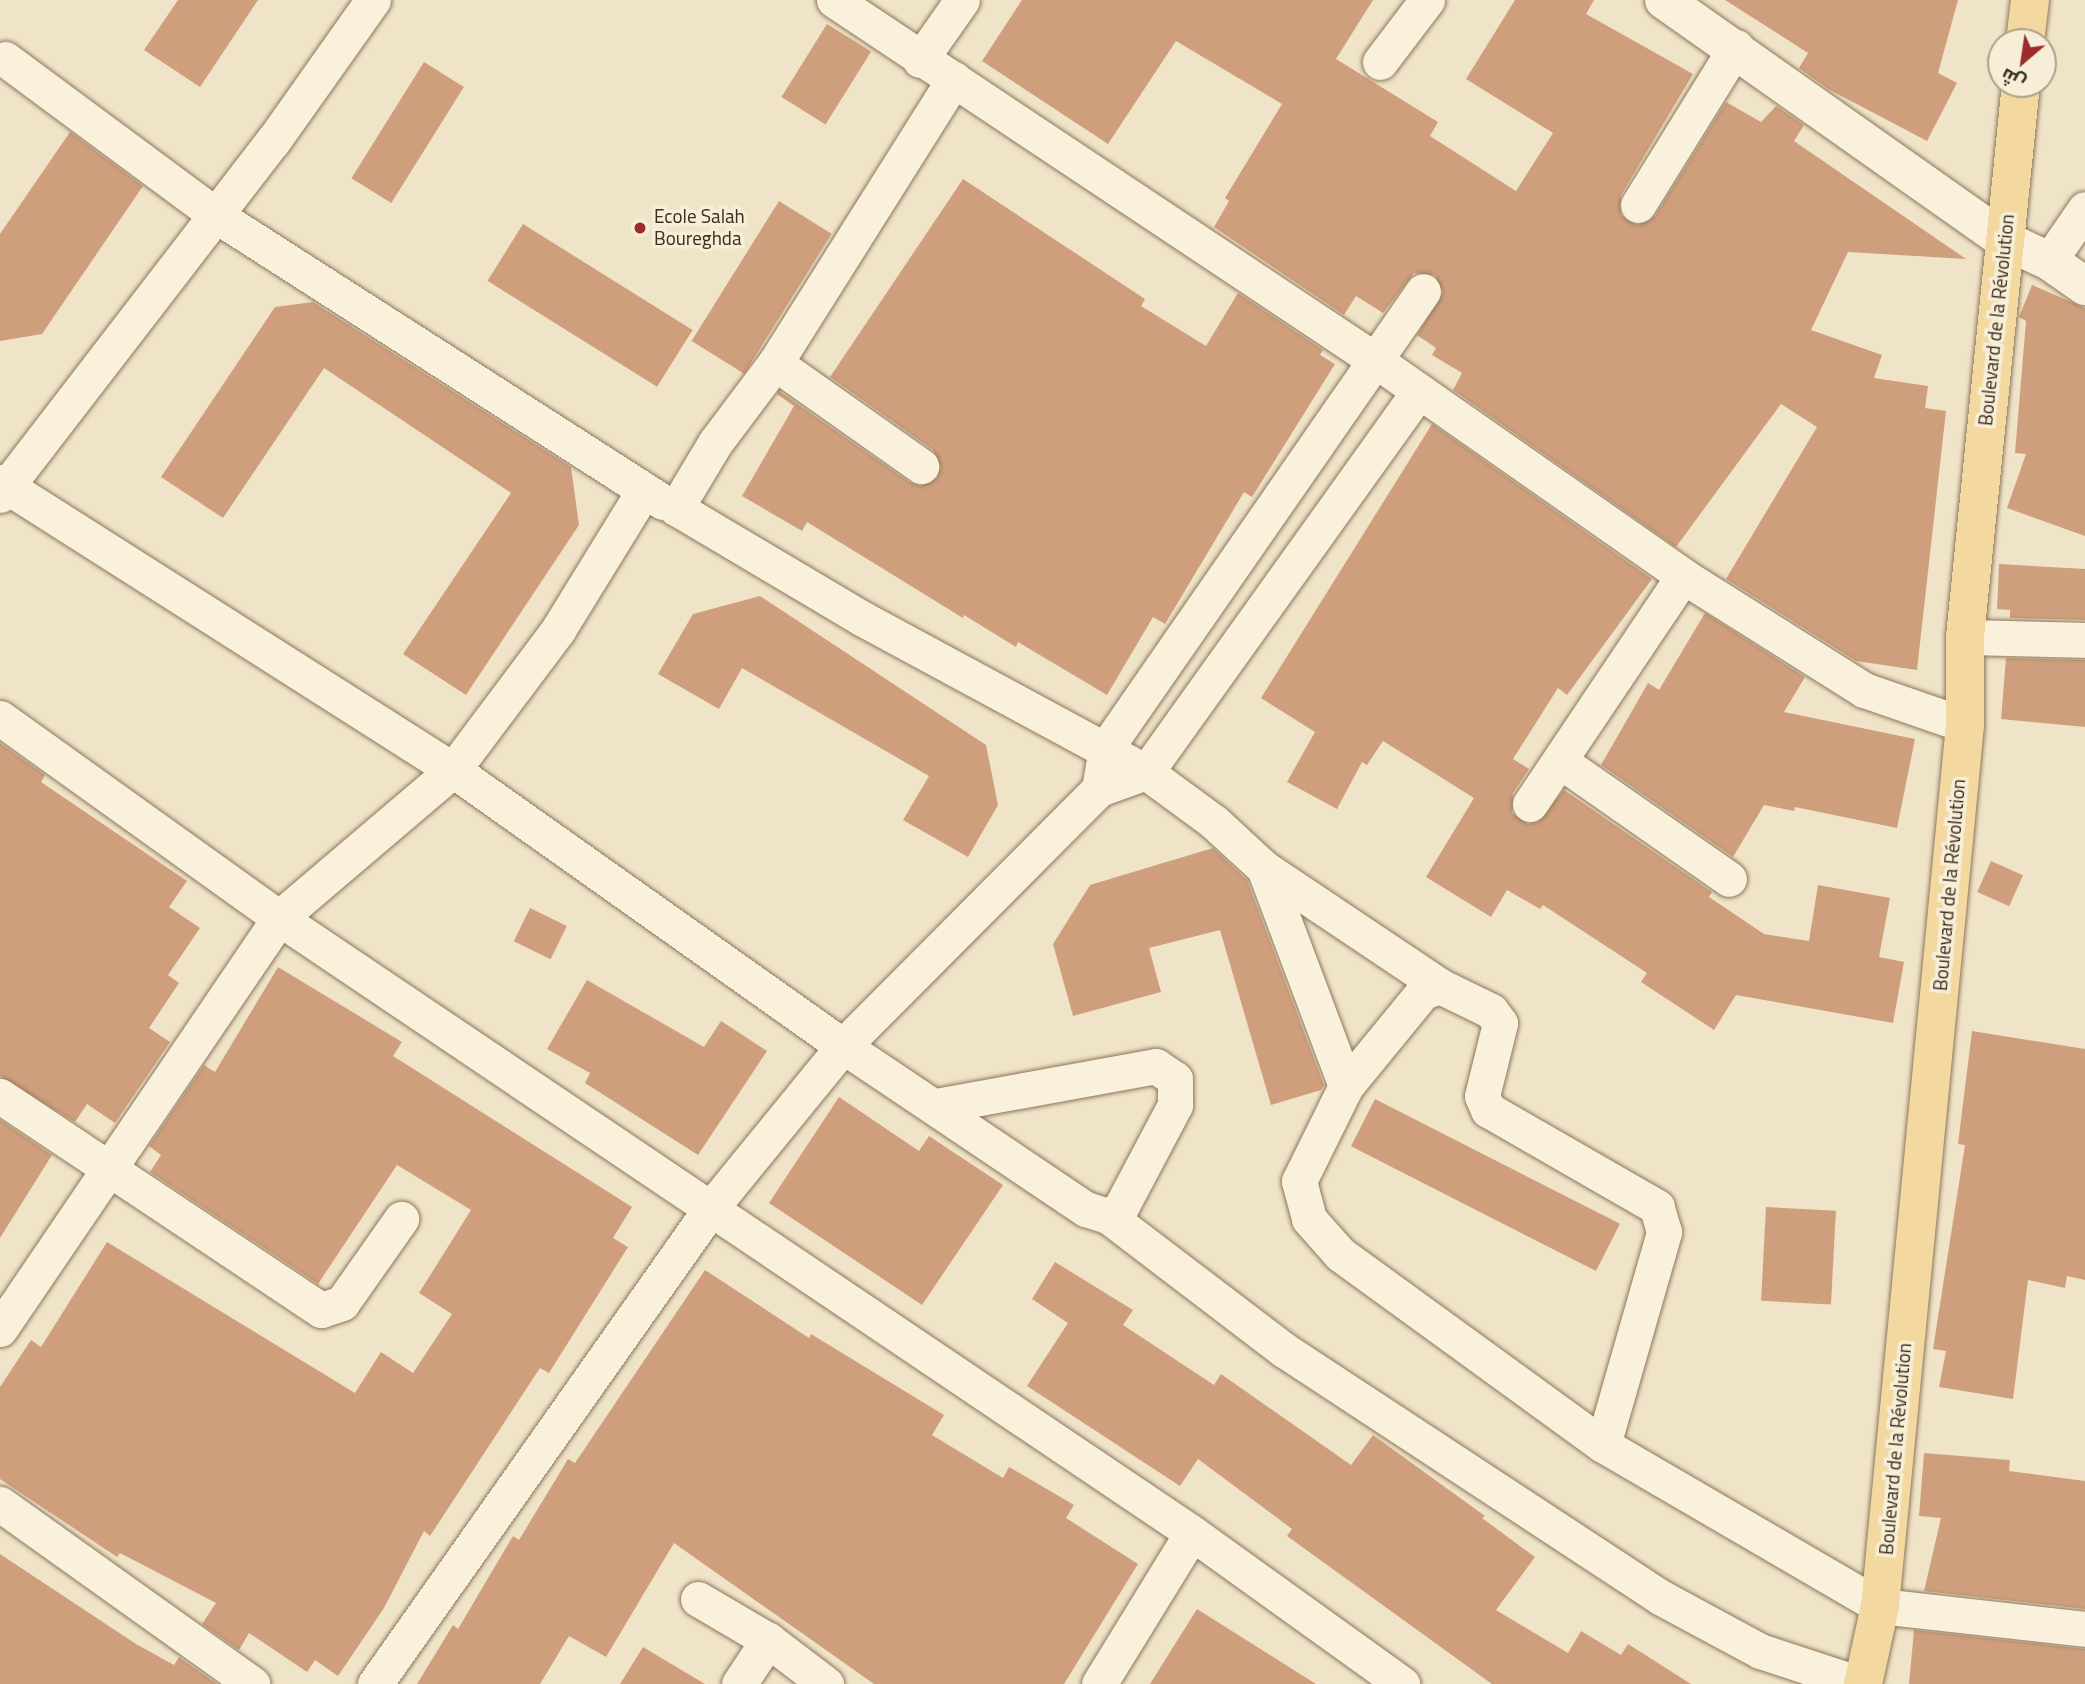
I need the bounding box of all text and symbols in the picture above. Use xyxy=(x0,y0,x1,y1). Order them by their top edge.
north arrow xyxy=(1987,28,2057,98)
text: ش xyxy=(1993,58,2032,101)
place label: Ecole Salah Boureghda xyxy=(654,206,745,250)
street label: Boulevard de la Révolution xyxy=(1975,213,2019,427)
marker: Ecole Salah Boureghda xyxy=(632,220,648,236)
street label: Boulevard de la Révolution xyxy=(1929,778,1971,992)
street label: Boulevard de la Révolution xyxy=(1875,1342,1917,1556)

